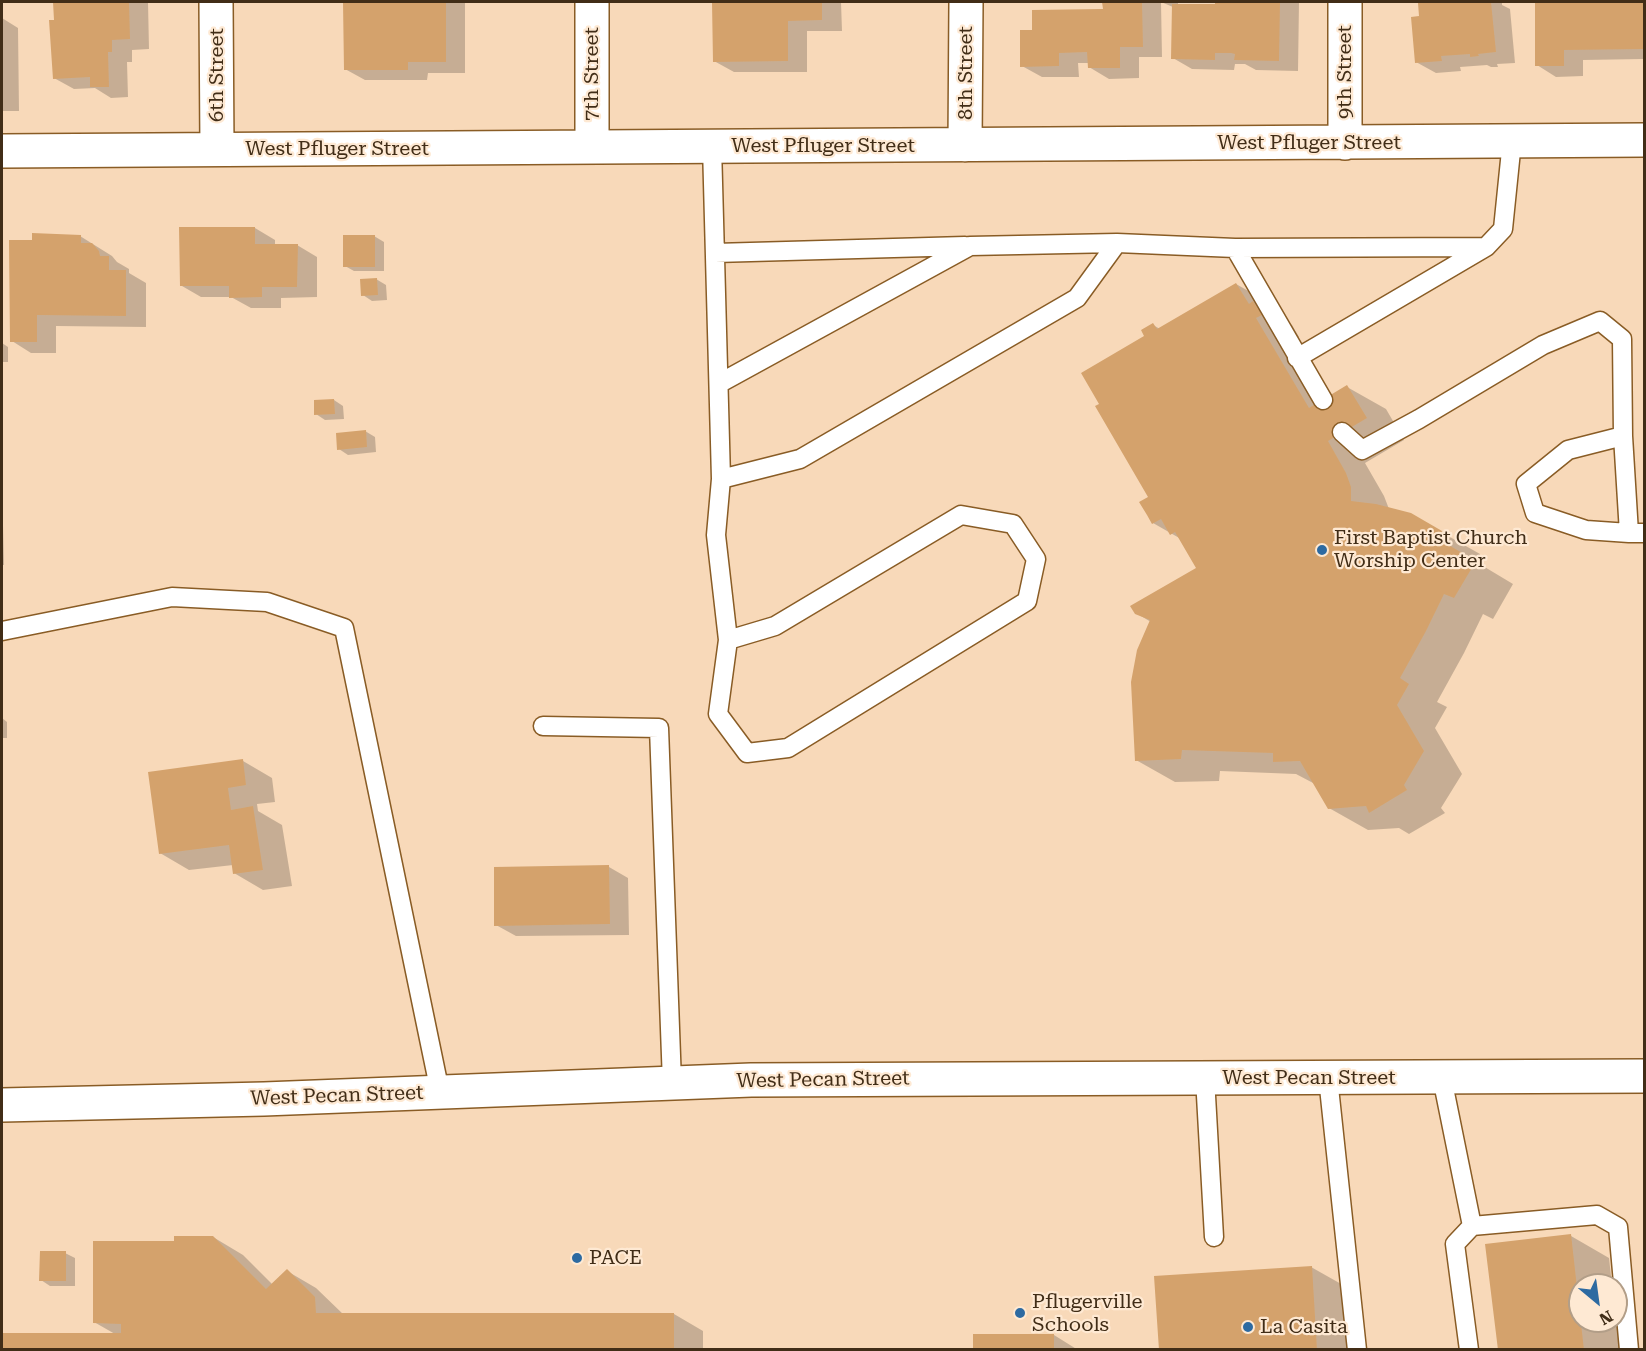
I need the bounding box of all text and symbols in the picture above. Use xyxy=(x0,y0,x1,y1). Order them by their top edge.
street label: 9th Street xyxy=(1333,25,1357,119)
street label: 8th Street xyxy=(954,26,978,120)
street label: 7th Street xyxy=(580,27,604,121)
street label: 6th Street xyxy=(205,28,229,122)
street label: West Pfluger Street xyxy=(1217,131,1401,155)
street label: West Pfluger Street xyxy=(731,134,915,158)
street label: West Pfluger Street xyxy=(245,137,429,161)
place label: First Baptist Church Worship Center xyxy=(1334,526,1527,573)
marker: First Baptist Church Worship Center xyxy=(1315,543,1329,557)
street label: West Pecan Street xyxy=(736,1066,910,1094)
street label: West Pecan Street xyxy=(1222,1066,1396,1090)
street label: West Pecan Street xyxy=(250,1081,424,1111)
place label: PACE xyxy=(589,1246,642,1270)
marker: PACE xyxy=(570,1251,584,1265)
north arrow xyxy=(1568,1273,1628,1333)
place label: Pflugerville Schools xyxy=(1032,1290,1143,1337)
marker: Pflugerville Schools xyxy=(1013,1306,1027,1320)
text: N xyxy=(1596,1306,1616,1329)
place label: La Casita xyxy=(1260,1315,1348,1339)
marker: La Casita xyxy=(1241,1320,1255,1334)

